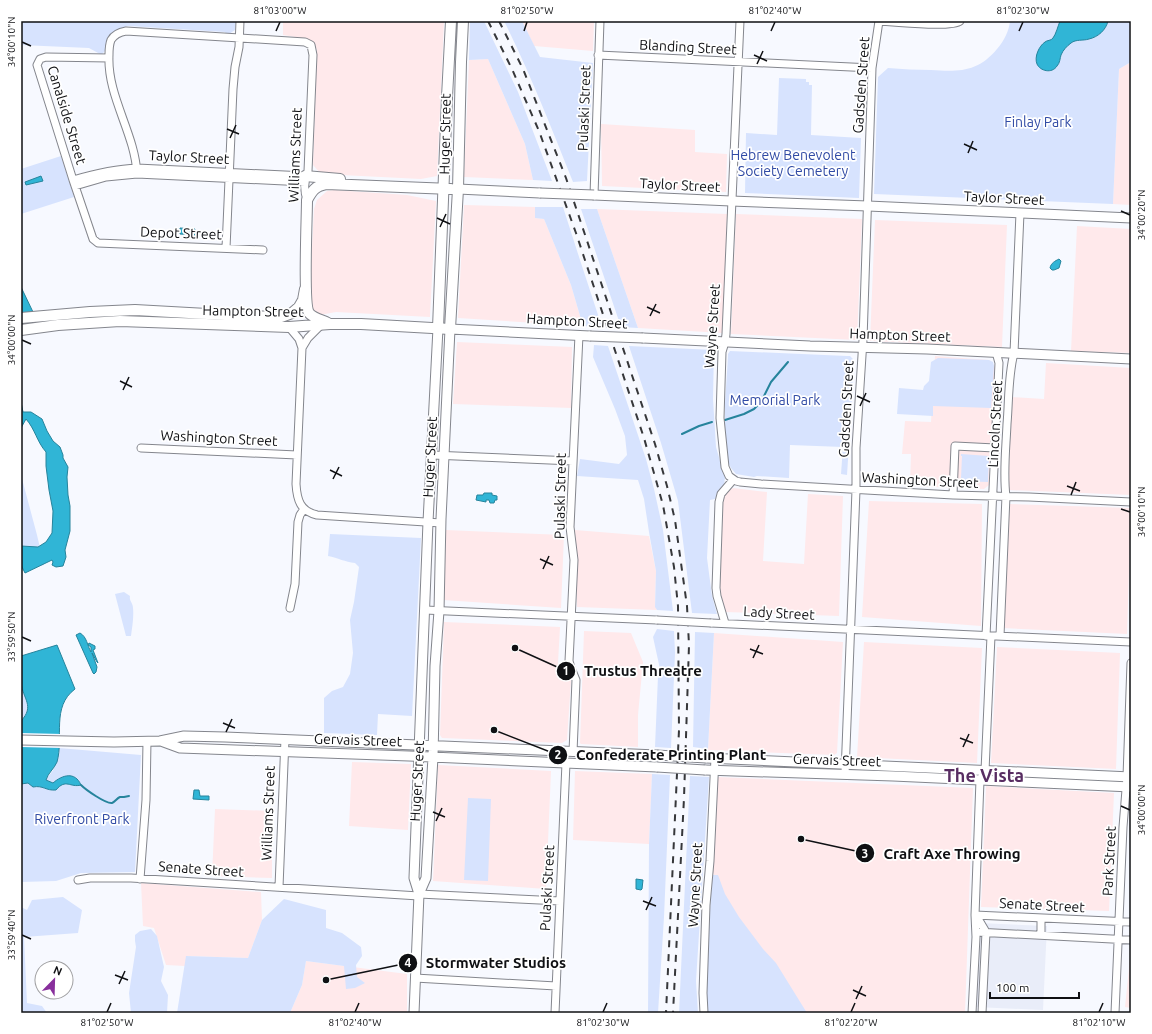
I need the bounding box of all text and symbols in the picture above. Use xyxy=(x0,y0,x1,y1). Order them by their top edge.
text: 81°03'00"W xyxy=(254,5,306,16)
text: 81°02'50"W xyxy=(501,5,553,16)
text: 81°02'40"W xyxy=(749,5,801,16)
text: 81°02'30"W xyxy=(997,5,1049,16)
text: 34°00'10"N xyxy=(6,17,17,67)
street label: Blanding Street xyxy=(639,36,738,58)
street label: Gadsden Street xyxy=(850,36,872,134)
street label: Canalside Street xyxy=(44,64,90,167)
street label: Pulaski Street xyxy=(575,64,594,151)
street label: Huger Street xyxy=(436,93,454,175)
street label: Williams Street xyxy=(285,107,305,203)
park label: Finlay Park xyxy=(1004,114,1072,130)
street label: Taylor Street xyxy=(148,147,230,167)
park label: Hebrew Benevolent Society Cemetery xyxy=(731,147,856,179)
street label: Taylor Street xyxy=(639,175,721,195)
street label: Taylor Street xyxy=(963,188,1045,208)
text: 34°00'20"N xyxy=(1136,190,1147,240)
street label: Depot Street xyxy=(140,224,223,242)
street label: Wayne Street xyxy=(701,283,723,369)
street label: Hampton Street xyxy=(202,302,304,320)
street label: Hampton Street xyxy=(526,310,628,332)
text: 34°00'00"N xyxy=(6,315,17,365)
street label: Hampton Street xyxy=(849,325,951,345)
street label: Gadsden Street xyxy=(835,360,857,458)
street label: Lincoln Street xyxy=(985,380,1005,468)
park label: Memorial Park xyxy=(730,392,820,408)
street label: Huger Street xyxy=(420,416,440,498)
street label: Washington Street xyxy=(160,427,278,449)
street label: Pulaski Street xyxy=(551,452,569,539)
street label: Washington Street xyxy=(861,469,979,491)
text: 34°00'10"N xyxy=(1136,487,1147,537)
street label: Lady Street xyxy=(743,603,816,623)
text: 33°59'50"N xyxy=(6,612,17,662)
callout: Trustus Threatre xyxy=(556,657,710,684)
text: Trustus Threatre xyxy=(584,662,702,679)
text: 1 xyxy=(563,664,569,677)
street label: Gervais Street xyxy=(314,730,403,750)
street label: Huger Street xyxy=(407,740,427,822)
callout: Confederate Printing Plant xyxy=(548,742,774,769)
text: Confederate Printing Plant xyxy=(576,746,767,763)
text: 2 xyxy=(555,748,562,761)
street label: Gervais Street xyxy=(793,750,882,770)
street label: Williams Street xyxy=(258,765,278,861)
district label: The Vista xyxy=(944,765,1024,785)
text: 34°00'00"N xyxy=(1136,785,1147,835)
park label: Riverfront Park xyxy=(34,811,130,827)
street label: Park Street xyxy=(1099,825,1119,896)
callout: Craft Axe Throwing xyxy=(855,840,1028,867)
street label: Wayne Street xyxy=(685,842,705,928)
street label: Pulaski Street xyxy=(537,844,557,931)
text: Craft Axe Throwing xyxy=(883,845,1021,862)
text: 3 xyxy=(862,847,868,860)
street label: Senate Street xyxy=(158,858,245,880)
street label: Senate Street xyxy=(999,895,1086,915)
text: 33°59'40"N xyxy=(6,910,17,960)
callout: Stormwater Studios xyxy=(398,949,575,976)
text: Stormwater Studios xyxy=(426,954,566,971)
text: 4 xyxy=(405,956,412,969)
north arrow xyxy=(34,960,74,1000)
text: N xyxy=(52,964,64,978)
scale bar xyxy=(990,974,1079,1000)
text: 100 m xyxy=(996,981,1029,994)
text: 81°02'50"W xyxy=(81,1017,133,1028)
text: 81°02'40"W xyxy=(329,1017,381,1028)
text: 81°02'30"W xyxy=(577,1017,629,1028)
text: 81°02'20"W xyxy=(825,1017,877,1028)
text: 81°02'10"W xyxy=(1073,1017,1125,1028)

